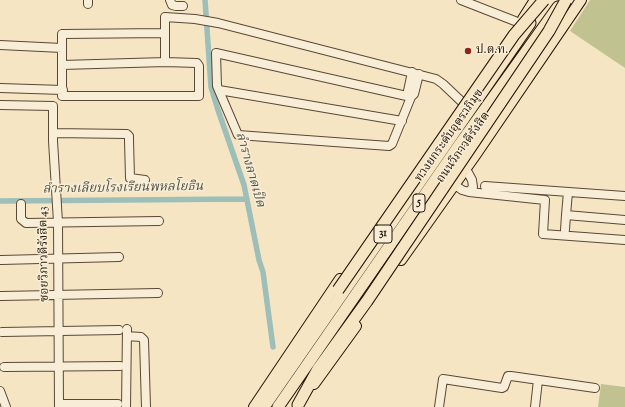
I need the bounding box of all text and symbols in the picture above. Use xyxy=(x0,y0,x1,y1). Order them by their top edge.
place label: ป.ต.ท. xyxy=(476,44,508,58)
marker: ป.ต.ท. xyxy=(463,46,473,56)
street label: ทางยกระดับอุตราภิมุข xyxy=(413,87,487,185)
street label: ถนนวิภาวดีรังสิต xyxy=(434,110,494,186)
water label: ลำรางลาดเป็ด xyxy=(231,131,267,209)
water label: ลำรางเลียบโรงเรียนพหลโยธิน xyxy=(42,180,204,198)
road number: 5 xyxy=(413,194,425,212)
street label: ซอยวิภาวดีรังสิต 43 xyxy=(37,206,53,302)
road number: 31 xyxy=(374,225,392,243)

